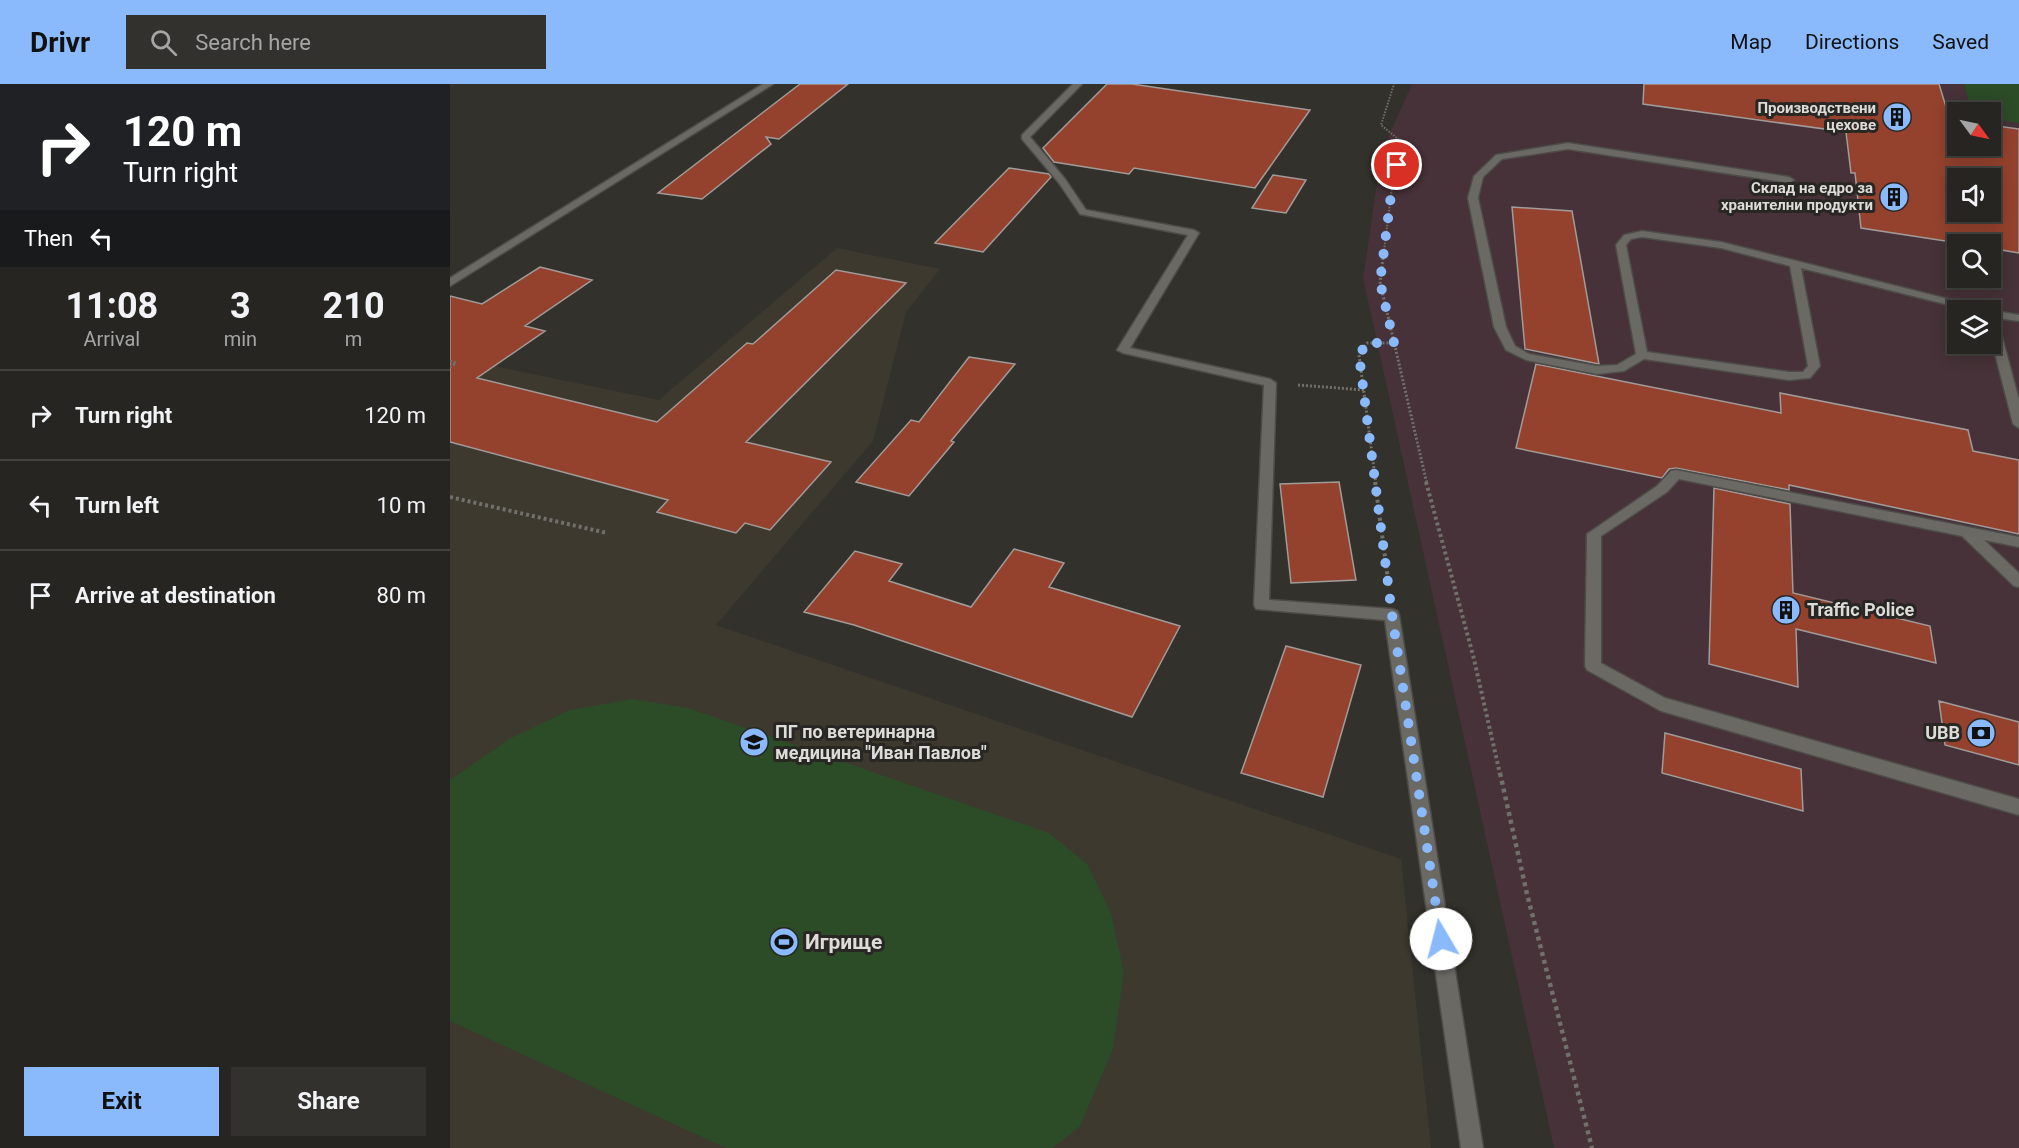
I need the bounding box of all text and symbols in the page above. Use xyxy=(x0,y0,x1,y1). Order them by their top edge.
search box xyxy=(126,15,546,69)
text: Drivr xyxy=(30,26,90,59)
icon: search xyxy=(147,26,180,59)
text: Search here xyxy=(195,30,311,55)
text: Map xyxy=(1730,30,1772,54)
text: Directions xyxy=(1805,30,1899,54)
text: Saved xyxy=(1932,30,1989,54)
place label: Производствени цехове xyxy=(1757,99,1876,134)
building icon: Производствени цехове xyxy=(1881,101,1913,133)
north arrow xyxy=(1947,102,2001,156)
map controls xyxy=(1947,102,2001,354)
text: 120 m xyxy=(123,107,242,156)
icon: right xyxy=(24,108,102,186)
pin xyxy=(1371,139,1422,190)
icon: arrive xyxy=(1380,148,1413,181)
text: Turn right xyxy=(123,157,238,189)
button: sound xyxy=(1947,168,2001,222)
place label: Склад на едро за хранителни продукти xyxy=(1721,179,1873,214)
building icon: Склад на едро за хранителни продукти xyxy=(1878,181,1910,213)
icon: left xyxy=(85,222,118,255)
text: Then xyxy=(24,226,73,251)
button: search xyxy=(1947,234,2001,288)
text: 11:08 xyxy=(65,285,158,327)
text: 3 xyxy=(230,285,251,327)
text: 210 xyxy=(323,285,385,327)
button: layers xyxy=(1947,300,2001,354)
text: Arrival xyxy=(83,327,140,351)
text: min xyxy=(224,327,257,351)
text: m xyxy=(345,327,362,351)
icon: right xyxy=(24,399,57,432)
text: Turn right xyxy=(75,403,172,428)
text: 120 m xyxy=(364,403,426,428)
icon: left xyxy=(24,489,57,522)
text: Turn left xyxy=(75,493,159,518)
text: 10 m xyxy=(377,493,426,518)
icon: arrive xyxy=(24,579,57,612)
text: Arrive at destination xyxy=(75,583,276,608)
text: 80 m xyxy=(377,583,426,608)
building icon: Traffic Police xyxy=(1770,594,1802,626)
place label: Traffic Police xyxy=(1807,599,1915,620)
bank icon: UBB xyxy=(1965,717,1997,749)
place label: ПГ по ветеринарна медицина "Иван Павлов" xyxy=(775,721,987,763)
place label: UBB xyxy=(1925,722,1960,743)
school or university icon: ПГ по ветеринарна медицина "Иван Павлов" xyxy=(738,726,770,758)
position arrow xyxy=(1409,907,1473,971)
sports icon: Игрище xyxy=(768,926,800,958)
place label: Игрище xyxy=(805,930,882,954)
button: Exit xyxy=(24,1067,219,1136)
button: Share xyxy=(231,1067,426,1136)

